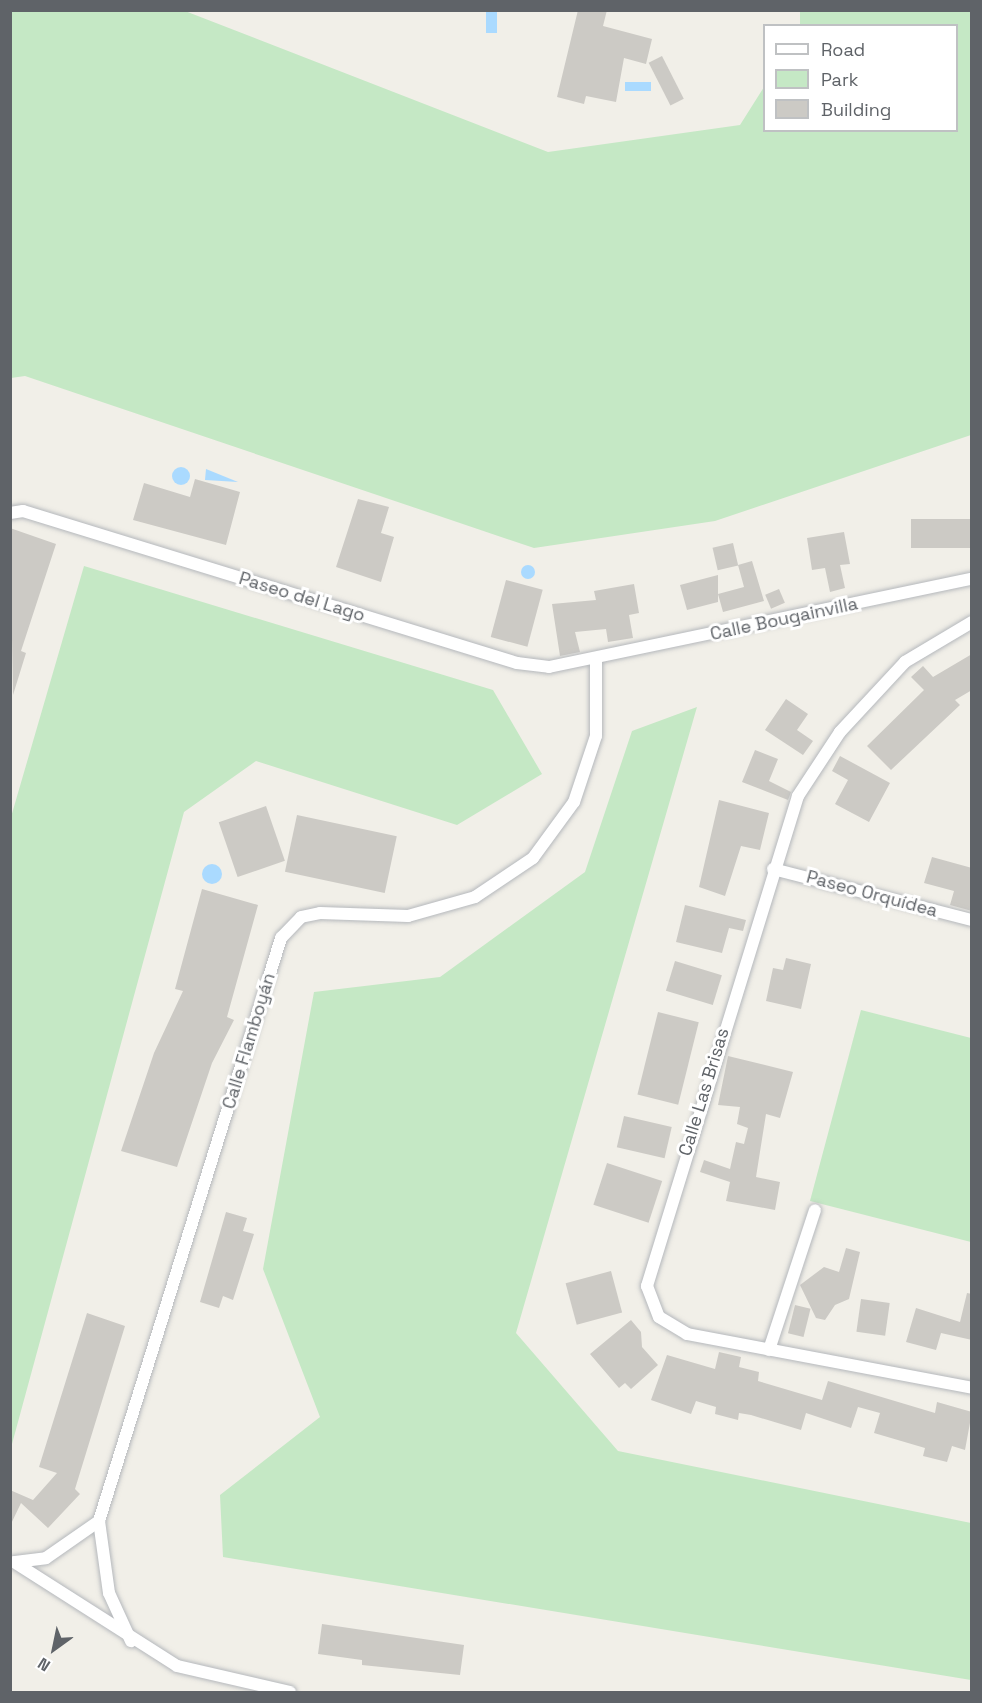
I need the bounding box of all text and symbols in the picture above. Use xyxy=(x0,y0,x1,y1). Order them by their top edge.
legend xyxy=(763,24,958,132)
text: Road xyxy=(821,38,865,61)
text: Park xyxy=(821,68,858,91)
text: Building xyxy=(821,98,891,121)
street label: Paseo del Lago xyxy=(236,568,368,626)
street label: Calle Bougainvilla xyxy=(708,593,860,645)
street label: Paseo Orquídea xyxy=(804,866,940,922)
street label: Calle Flamboyán xyxy=(218,970,280,1112)
street label: Calle Las Brisas xyxy=(674,1025,734,1159)
north arrow xyxy=(24,1619,84,1679)
text: N xyxy=(34,1653,54,1676)

